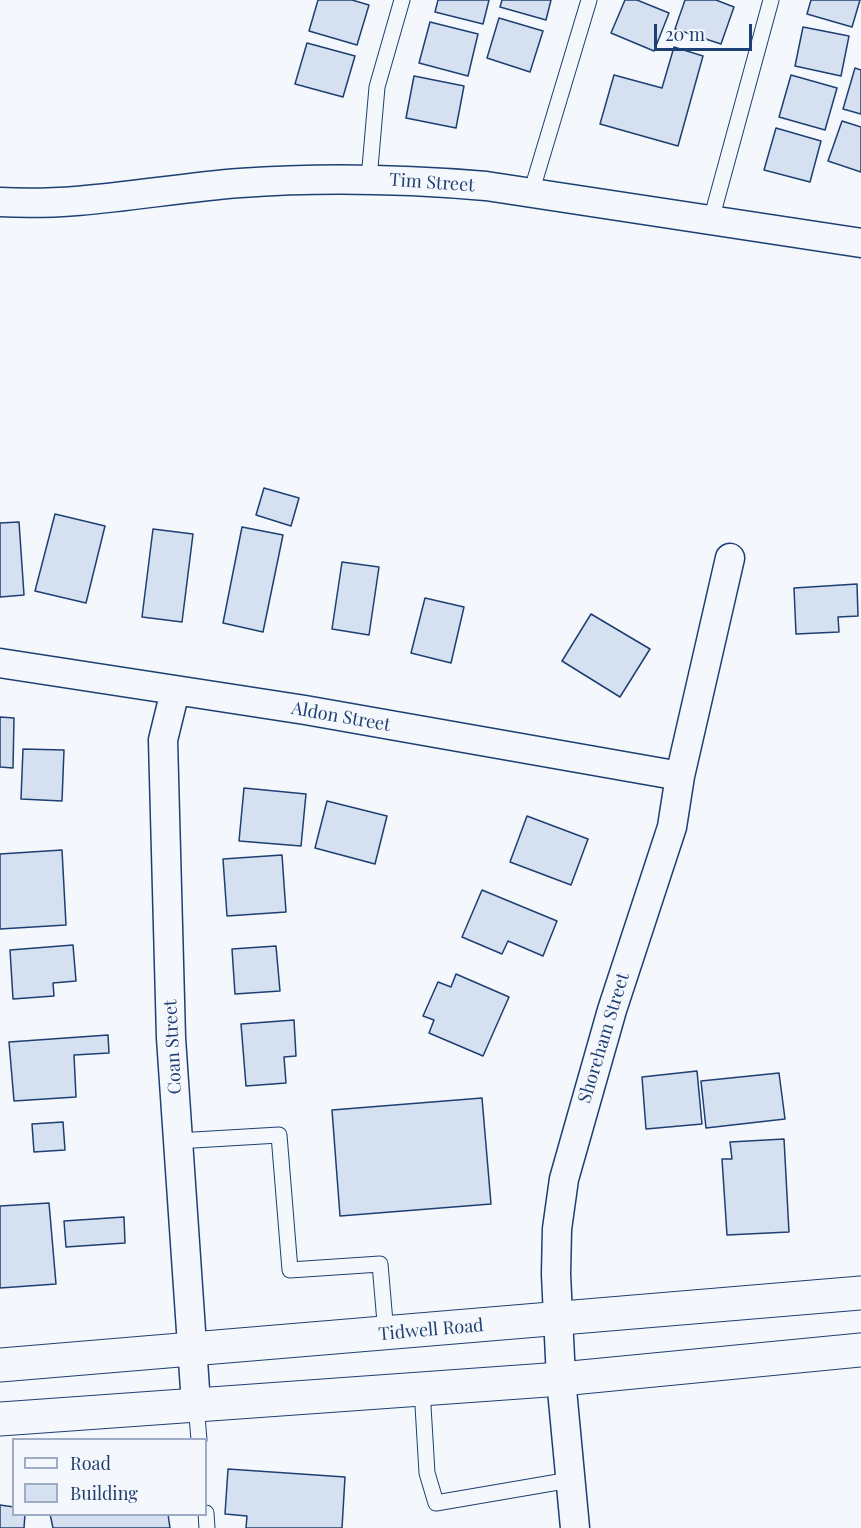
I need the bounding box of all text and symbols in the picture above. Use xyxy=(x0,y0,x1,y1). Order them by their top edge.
scale bar xyxy=(657,12,754,50)
text: 20 m xyxy=(665,22,705,46)
street label: Tim Street xyxy=(389,169,475,197)
street label: Aldon Street xyxy=(290,698,392,736)
street label: Shoreham Street xyxy=(574,970,634,1106)
street label: Coan Street xyxy=(160,999,186,1095)
street label: Tidwell Road xyxy=(378,1315,484,1345)
legend xyxy=(12,1438,207,1516)
text: Road xyxy=(70,1451,111,1475)
text: Building xyxy=(70,1481,138,1505)

